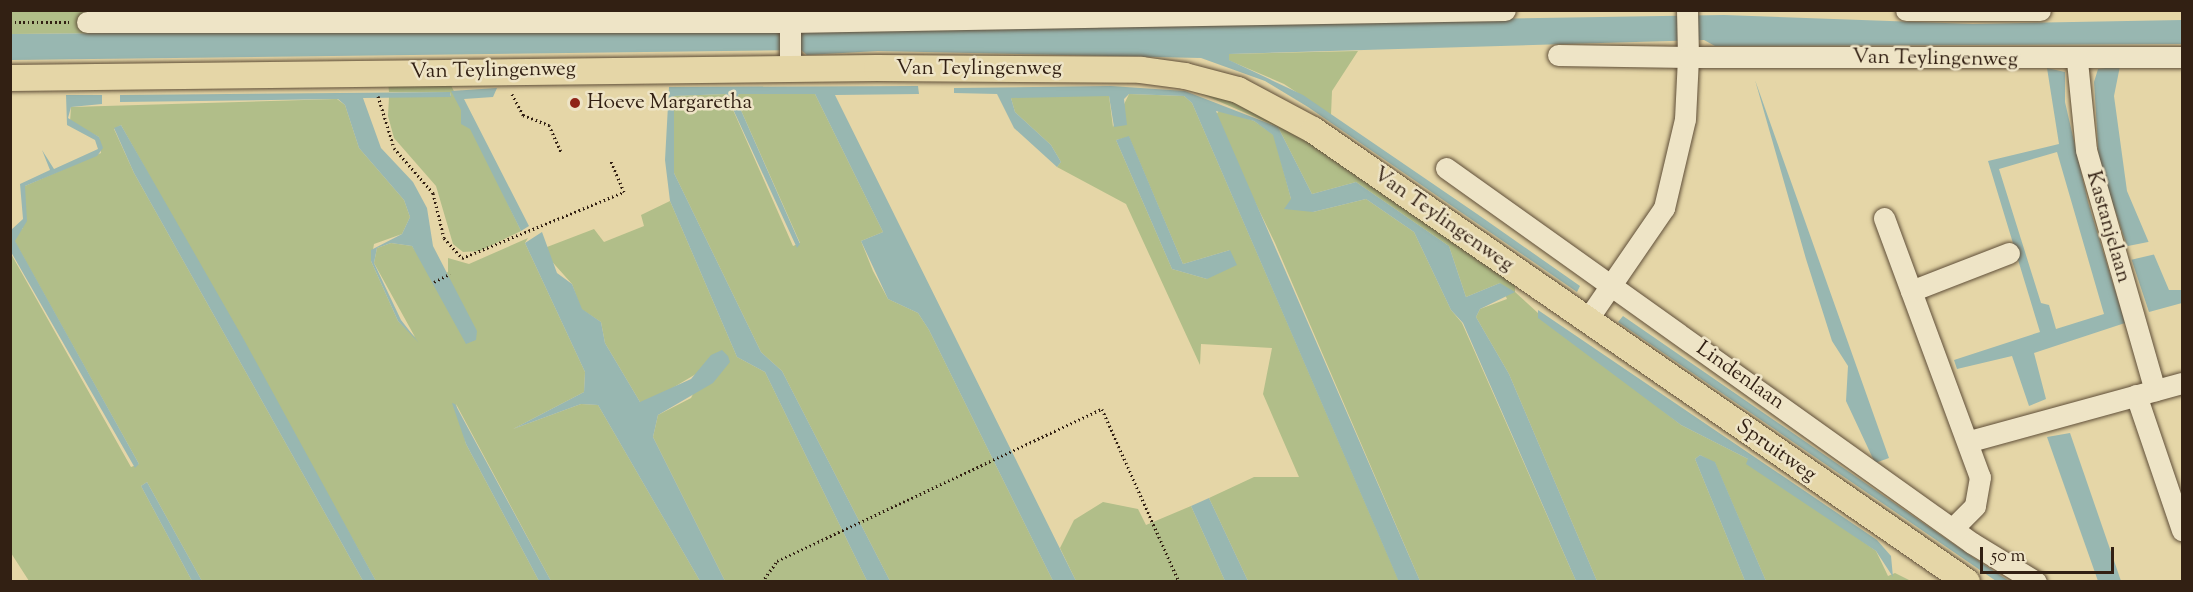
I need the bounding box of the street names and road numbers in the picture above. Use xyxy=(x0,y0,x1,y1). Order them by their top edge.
street label: Van Teylingenweg xyxy=(1852,45,2018,73)
street label: Van Teylingenweg xyxy=(896,56,1062,82)
street label: Van Teylingenweg xyxy=(410,57,576,85)
street label: Van Teylingenweg xyxy=(1368,162,1518,278)
street label: Kastanjelaan xyxy=(2080,168,2136,286)
street label: Lindenlaan xyxy=(1691,336,1789,416)
street label: Spruitweg xyxy=(1731,414,1821,488)

